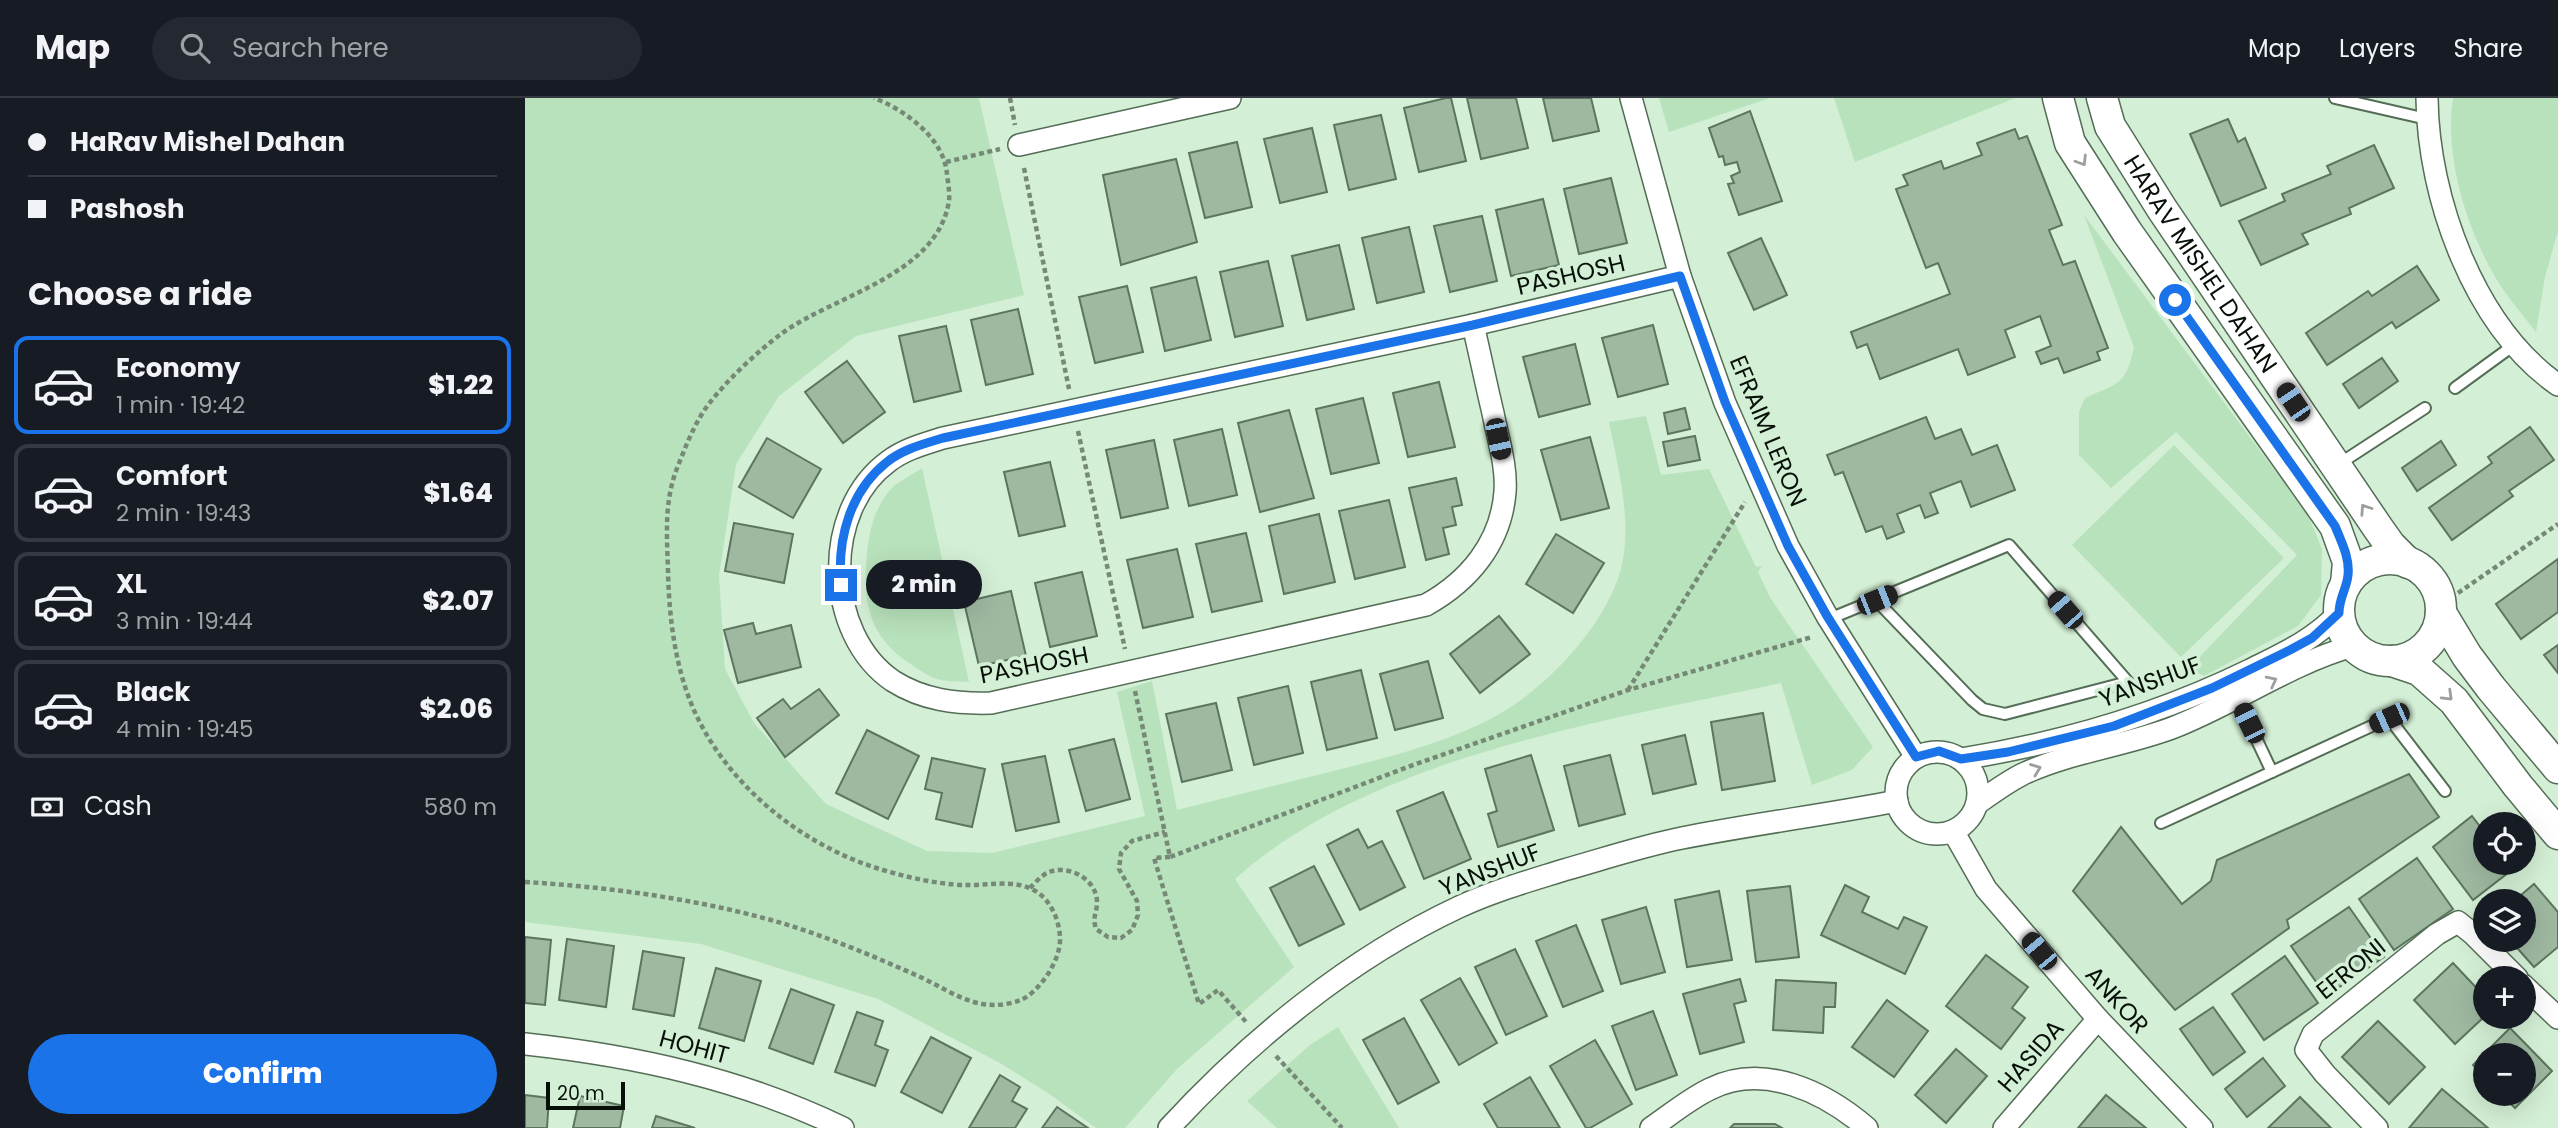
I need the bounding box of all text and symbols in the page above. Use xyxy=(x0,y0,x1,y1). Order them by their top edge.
search box xyxy=(152,17,642,80)
text: Map xyxy=(35,24,110,71)
icon: search xyxy=(176,29,214,67)
text: Search here xyxy=(232,30,389,66)
text: Map xyxy=(2248,32,2301,65)
text: Layers xyxy=(2339,32,2415,65)
text: Share xyxy=(2453,32,2523,65)
text: HaRav Mishel Dahan xyxy=(70,124,345,160)
street label: HARAV MISHEL DAHAN xyxy=(2116,148,2285,379)
one-way arrow xyxy=(2074,154,2087,167)
text: Pashosh xyxy=(70,191,185,227)
street label: PASHOSH xyxy=(1513,246,1628,303)
text: Choose a ride xyxy=(28,271,252,316)
route start xyxy=(2159,284,2191,316)
text: Economy xyxy=(116,350,240,386)
street label: EFRAIM LERON xyxy=(1722,350,1815,511)
icon: car xyxy=(32,354,95,417)
text: $1.22 xyxy=(428,367,493,403)
car xyxy=(2273,379,2314,425)
text: 1 min · 19:42 xyxy=(116,389,245,421)
car xyxy=(1484,416,1513,462)
text: Comfort xyxy=(116,458,228,494)
icon: car xyxy=(32,462,95,525)
text: $1.64 xyxy=(423,475,493,511)
text: 2 min · 19:43 xyxy=(116,497,251,529)
one-way arrow xyxy=(2361,504,2374,517)
callout: 2 min xyxy=(865,560,981,610)
text: XL xyxy=(116,566,147,602)
text: 2 min xyxy=(892,568,956,600)
route end xyxy=(825,569,857,601)
icon: car xyxy=(32,570,95,633)
car xyxy=(1854,582,1901,618)
text: $2.07 xyxy=(423,583,493,619)
car xyxy=(2044,587,2087,633)
text: 3 min · 19:44 xyxy=(116,605,253,637)
street label: PASHOSH xyxy=(977,638,1091,691)
street label: YANSHUF xyxy=(2094,648,2205,715)
text: Black xyxy=(116,674,190,710)
one-way arrow xyxy=(2265,676,2277,689)
icon: car xyxy=(32,678,95,741)
one-way arrow xyxy=(2440,688,2453,701)
text: $2.06 xyxy=(420,691,493,727)
car xyxy=(2231,700,2268,746)
car xyxy=(2366,700,2413,736)
text: 4 min · 19:45 xyxy=(116,713,254,745)
one-way arrow xyxy=(2030,763,2042,777)
icon: cash xyxy=(28,788,66,826)
text: Cash xyxy=(84,788,152,824)
text: 580 m xyxy=(424,791,497,823)
map controls xyxy=(2473,812,2536,1106)
button: locate xyxy=(2473,812,2536,875)
street label: YANSHUF xyxy=(1434,835,1545,904)
button: layers xyxy=(2473,889,2536,952)
car xyxy=(2018,928,2061,974)
street label: EFRONI xyxy=(2309,930,2392,1007)
street label: ANKOR xyxy=(2078,959,2157,1041)
button: + xyxy=(2473,966,2536,1029)
street label: HASIDA xyxy=(1990,1012,2071,1099)
street label: HOHIT xyxy=(656,1021,733,1072)
button: Confirm xyxy=(28,1034,497,1114)
button: − xyxy=(2473,1043,2536,1106)
scale bar xyxy=(546,1079,625,1111)
text: 20 m xyxy=(557,1080,605,1107)

